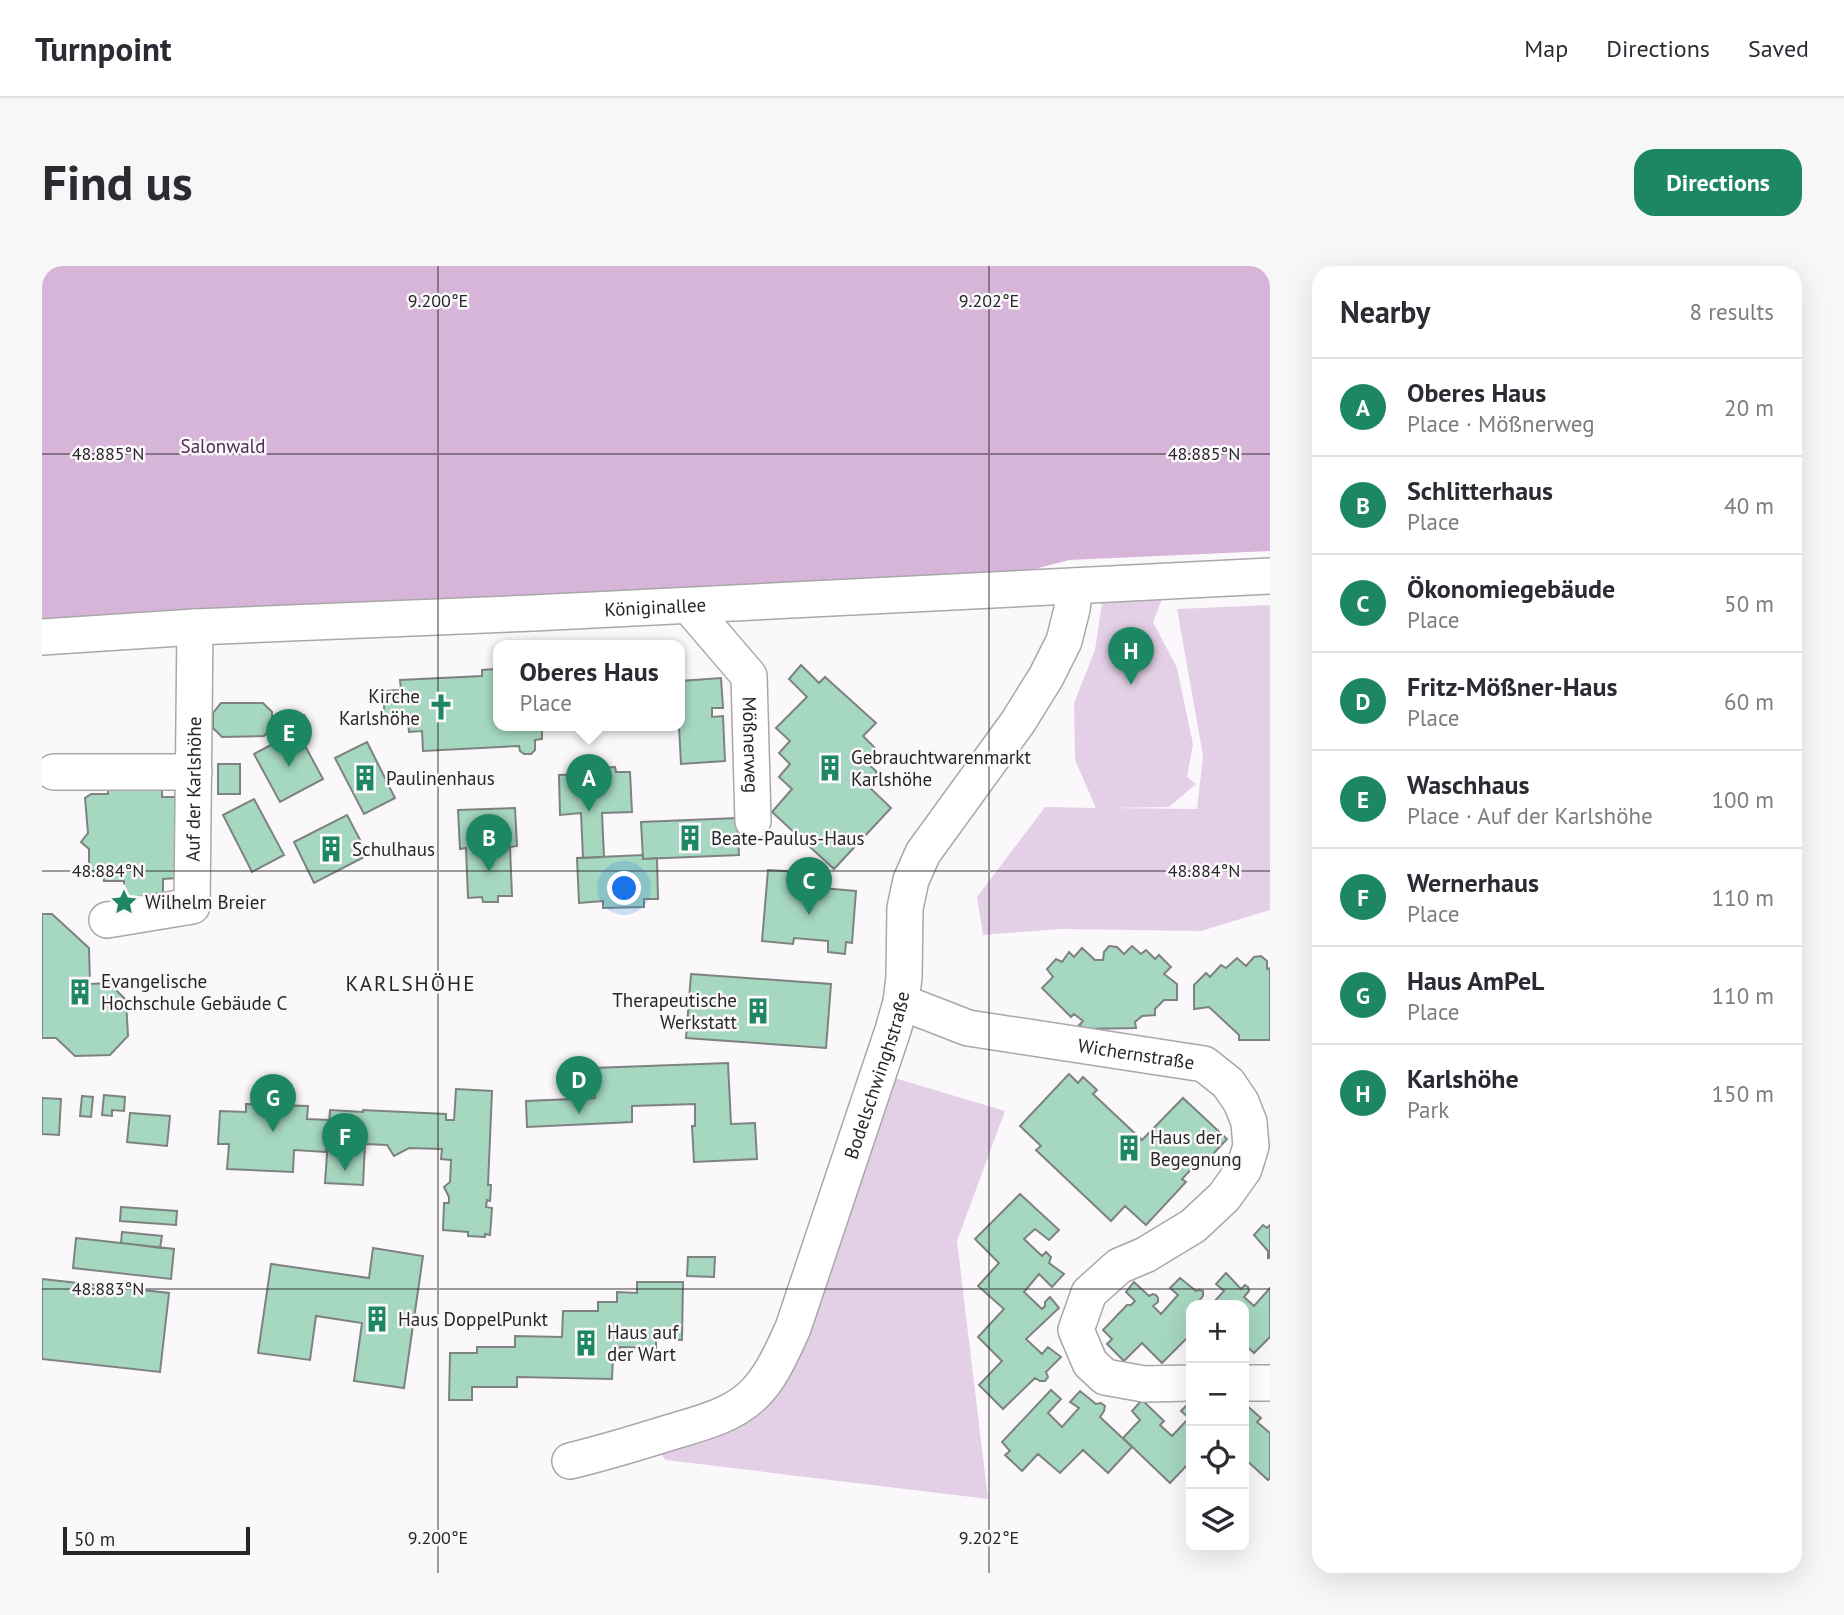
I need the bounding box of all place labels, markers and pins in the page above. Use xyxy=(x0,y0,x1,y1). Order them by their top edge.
pin: H xyxy=(1108,627,1154,685)
place label: Kirche Karlshöhe xyxy=(339,684,420,730)
church icon: Kirche Karlshöhe xyxy=(426,692,456,722)
pin: E xyxy=(266,709,312,767)
place label: Gebrauchtwarenmarkt Karlshöhe xyxy=(851,745,1031,791)
building icon: Gebrauchtwarenmarkt Karlshöhe xyxy=(815,753,845,783)
pin: A xyxy=(566,754,612,812)
building icon: Paulinenhaus xyxy=(350,763,380,793)
place label: Paulinenhaus xyxy=(386,766,495,790)
pin: B xyxy=(466,814,512,872)
building icon: Beate-Paulus-Haus xyxy=(675,823,705,853)
place label: Beate-Paulus-Haus xyxy=(711,826,865,850)
building icon: Schulhaus xyxy=(316,834,346,864)
place label: Schulhaus xyxy=(352,837,435,861)
pin: C xyxy=(786,857,832,915)
place icon: Wilhelm Breier xyxy=(109,887,139,917)
place label: Wilhelm Breier xyxy=(145,890,266,914)
place label: Evangelische Hochschule Gebäude C xyxy=(101,969,288,1015)
building icon: Evangelische Hochschule Gebäude C xyxy=(65,977,95,1007)
place label: Therapeutische Werkstatt xyxy=(612,988,738,1034)
building icon: Therapeutische Werkstatt xyxy=(743,996,773,1026)
pin: D xyxy=(556,1056,602,1114)
pin: G xyxy=(250,1074,296,1132)
pin: F xyxy=(322,1113,368,1171)
place label: Haus der Begegnung xyxy=(1150,1125,1242,1171)
building icon: Haus der Begegnung xyxy=(1114,1133,1144,1163)
building icon: Haus DoppelPunkt xyxy=(362,1304,392,1334)
place label: Haus DoppelPunkt xyxy=(398,1307,549,1331)
place label: Haus auf der Wart xyxy=(607,1320,679,1366)
building icon: Haus auf der Wart xyxy=(571,1328,601,1358)

